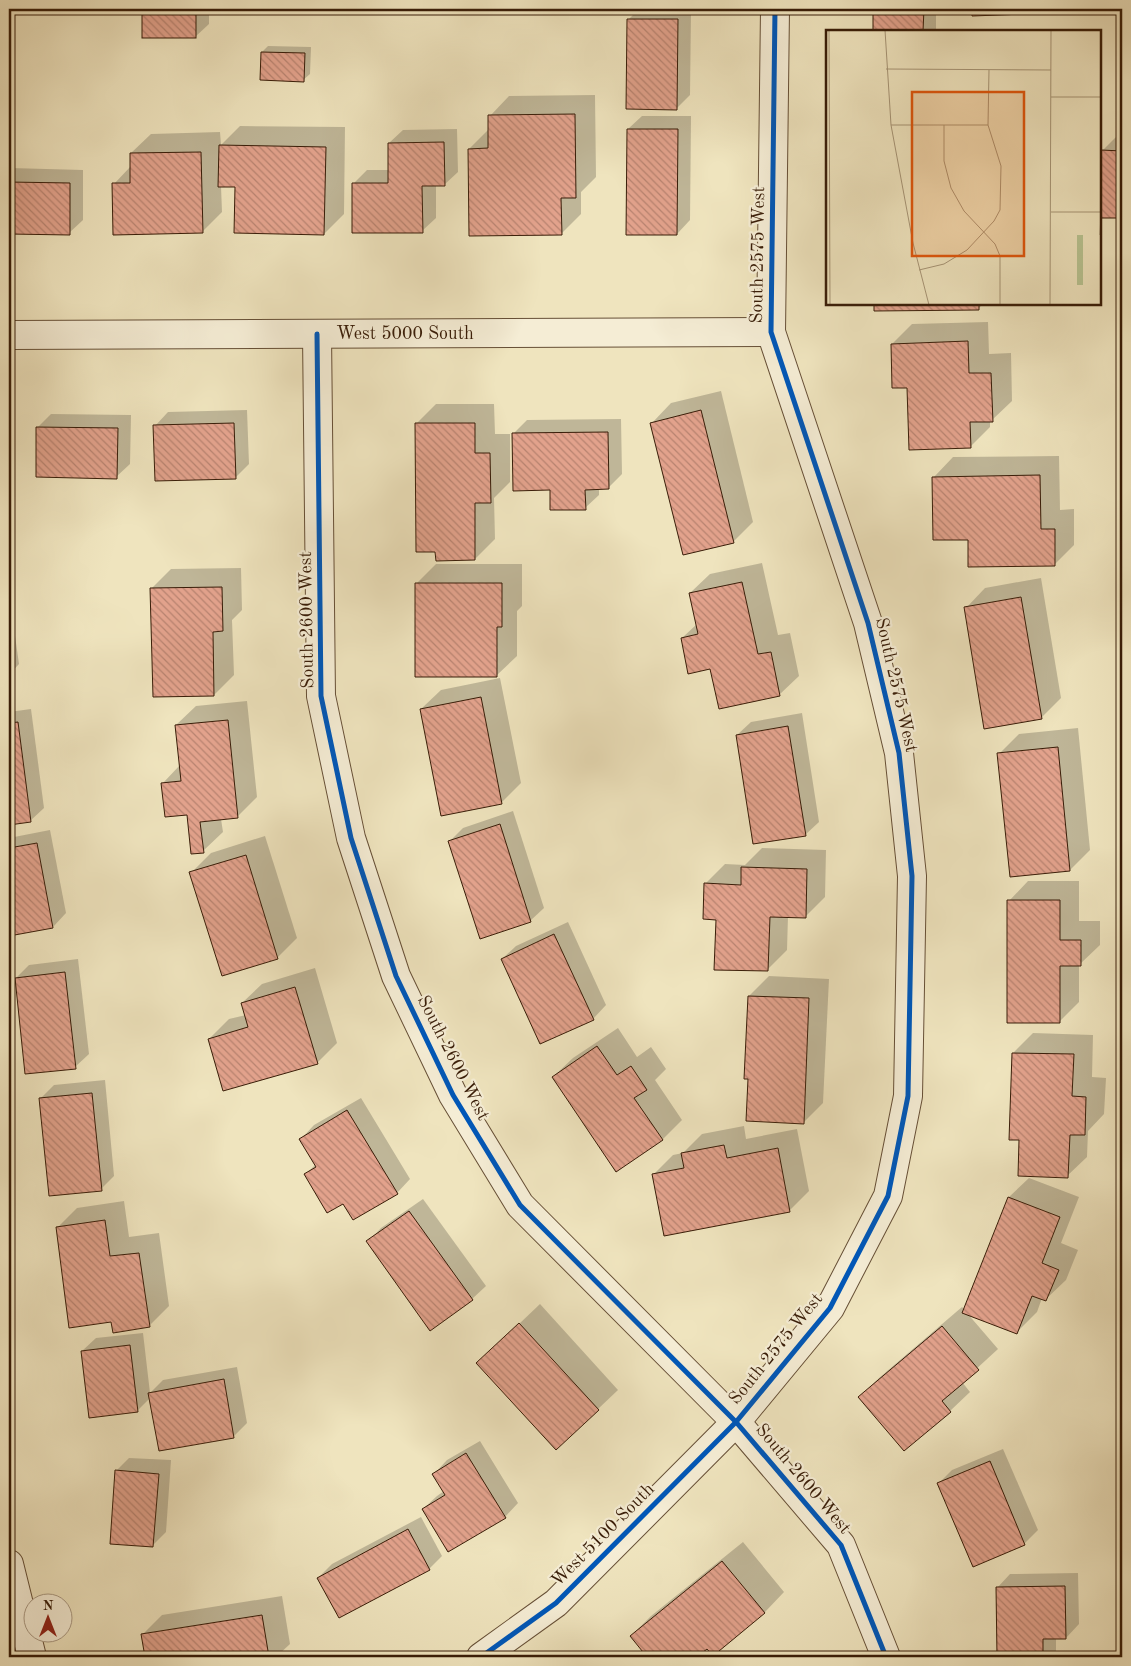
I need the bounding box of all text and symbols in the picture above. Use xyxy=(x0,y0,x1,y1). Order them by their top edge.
inset map xyxy=(826,30,1101,305)
street label: South 2575 West xyxy=(748,186,768,324)
street label: West 5000 South xyxy=(336,325,474,343)
street label: South 2600 West xyxy=(297,551,317,689)
street label: South 2575 West xyxy=(872,616,920,754)
street label: South 2600 West xyxy=(414,993,492,1123)
street label: South 2575 West xyxy=(726,1290,826,1408)
street label: South 2600 West xyxy=(752,1421,854,1537)
street label: West 5100 South xyxy=(548,1480,658,1590)
north arrow xyxy=(22,1594,72,1644)
text: N xyxy=(43,1599,54,1613)

